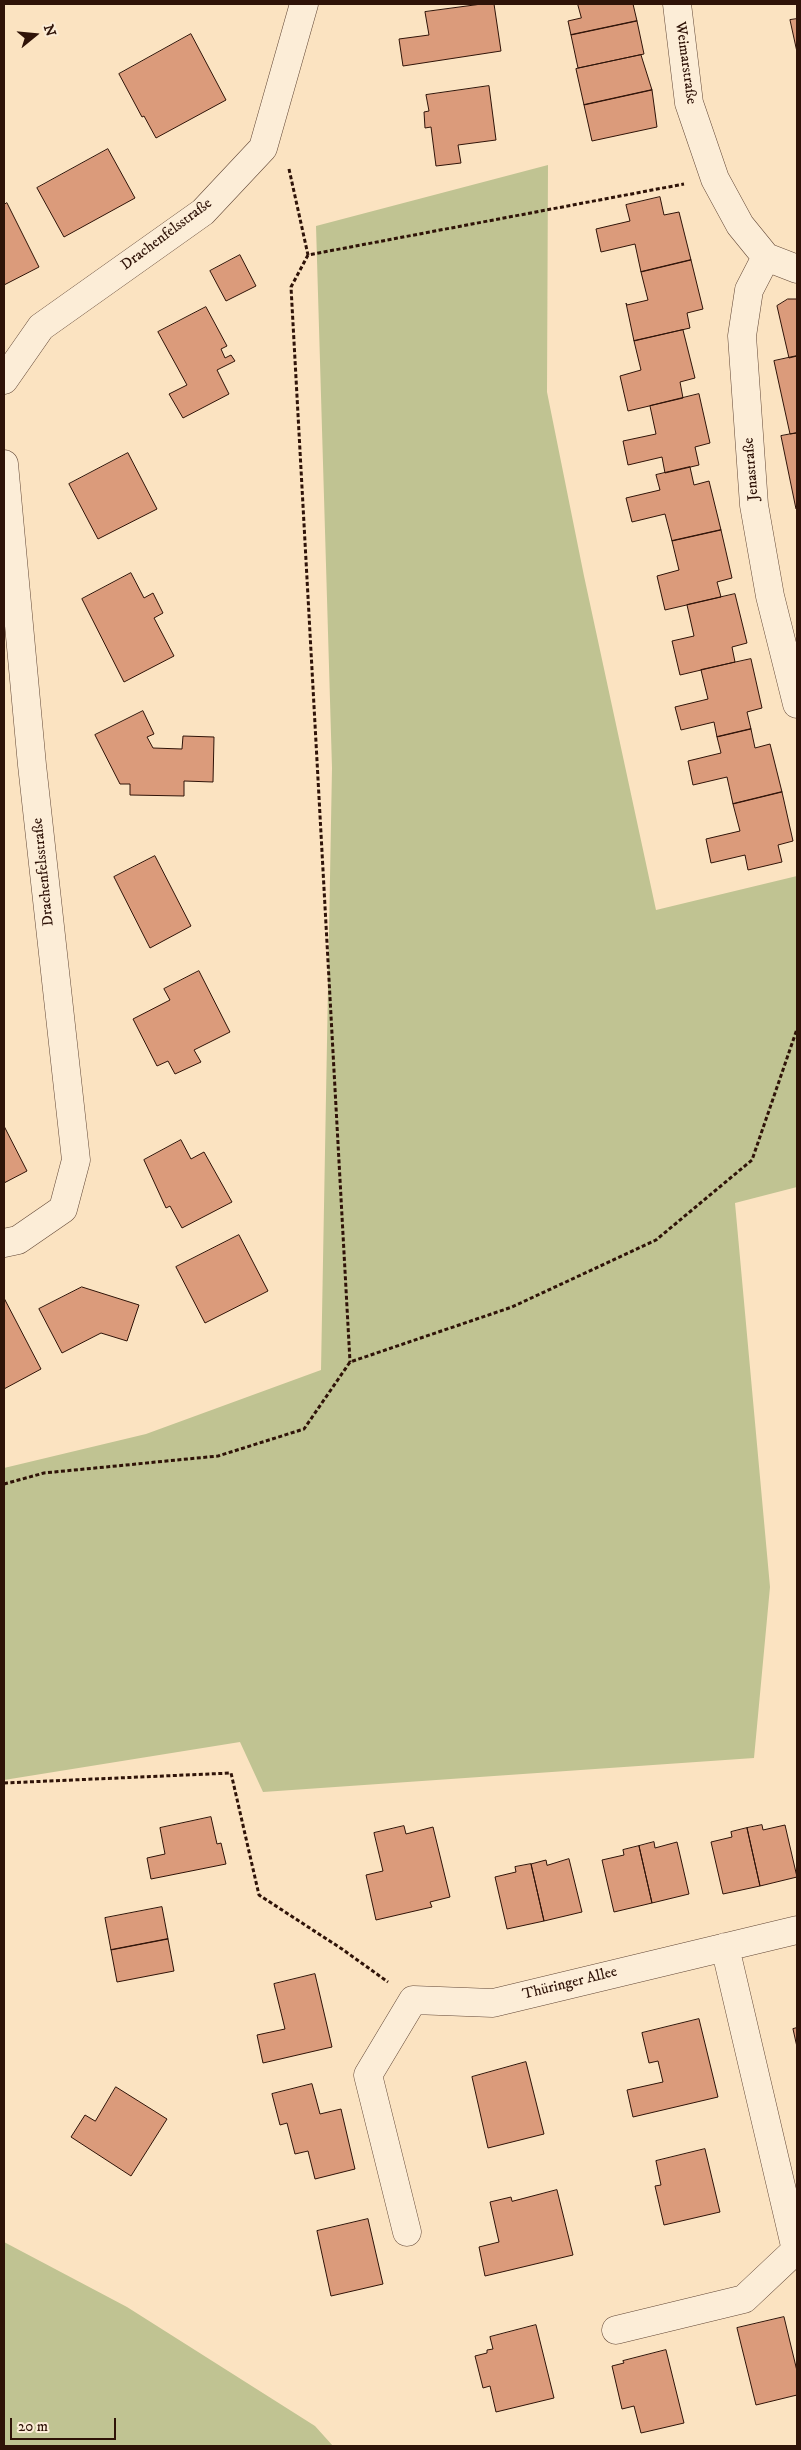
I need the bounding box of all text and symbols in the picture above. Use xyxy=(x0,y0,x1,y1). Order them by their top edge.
north arrow xyxy=(10,10,60,60)
street label: Weimarstraße xyxy=(670,20,700,106)
text: N xyxy=(39,22,60,39)
street label: Drachenfelsstraße xyxy=(118,195,216,275)
street label: Jenastraße xyxy=(740,437,764,501)
street label: Drachenfelsstraße xyxy=(29,817,59,927)
street label: Thüringer Allee xyxy=(521,1964,619,2004)
scale bar xyxy=(12,2408,119,2440)
text: 20 m xyxy=(18,2417,48,2436)

